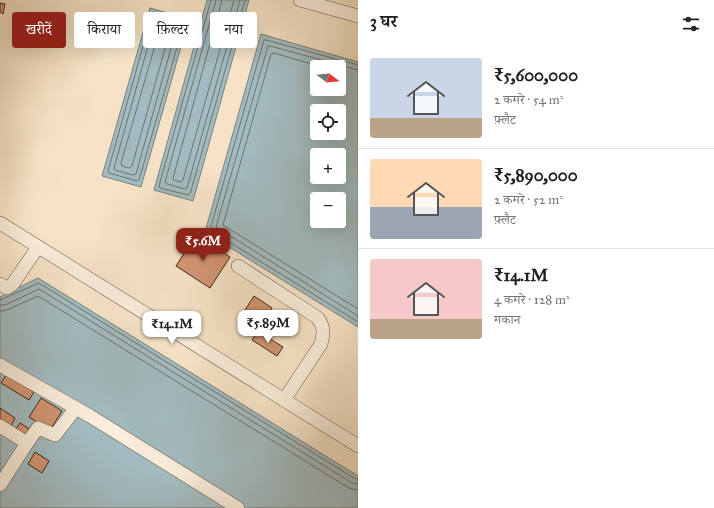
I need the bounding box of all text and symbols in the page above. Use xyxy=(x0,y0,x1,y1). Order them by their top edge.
text: 3 घर xyxy=(370,11,397,32)
chip: खरीदें xyxy=(12,12,66,48)
chip: किराया xyxy=(74,12,135,48)
chip: फ़िल्टर xyxy=(143,12,202,48)
chip: नया xyxy=(210,12,257,48)
icon: filters xyxy=(680,13,702,35)
north arrow xyxy=(310,60,346,96)
map controls xyxy=(310,60,346,228)
text: ₹5,600,000 xyxy=(494,65,578,86)
icon: home xyxy=(402,74,450,122)
text: 2 कमरे · 54 m² xyxy=(494,92,563,108)
button: locate xyxy=(310,104,346,140)
text: फ़्लैट xyxy=(494,112,516,128)
button: + xyxy=(310,148,346,184)
text: ₹5,890,000 xyxy=(494,165,578,186)
icon: home xyxy=(402,175,450,223)
button: − xyxy=(310,192,346,228)
text: 2 कमरे · 52 m² xyxy=(494,192,563,208)
text: फ़्लैट xyxy=(494,212,516,228)
pin: ₹5.6M xyxy=(175,228,231,262)
text: ₹5.6M xyxy=(185,233,221,249)
text: ₹14.1M xyxy=(494,265,548,286)
icon: home xyxy=(402,275,450,323)
text: 4 कमरे · 128 m² xyxy=(494,292,570,308)
pin: ₹5.89M xyxy=(235,310,301,344)
pin: ₹14.1M xyxy=(139,311,205,345)
text: मकान xyxy=(494,312,520,328)
text: ₹5.89M xyxy=(246,315,290,331)
text: ₹14.1M xyxy=(151,316,193,332)

